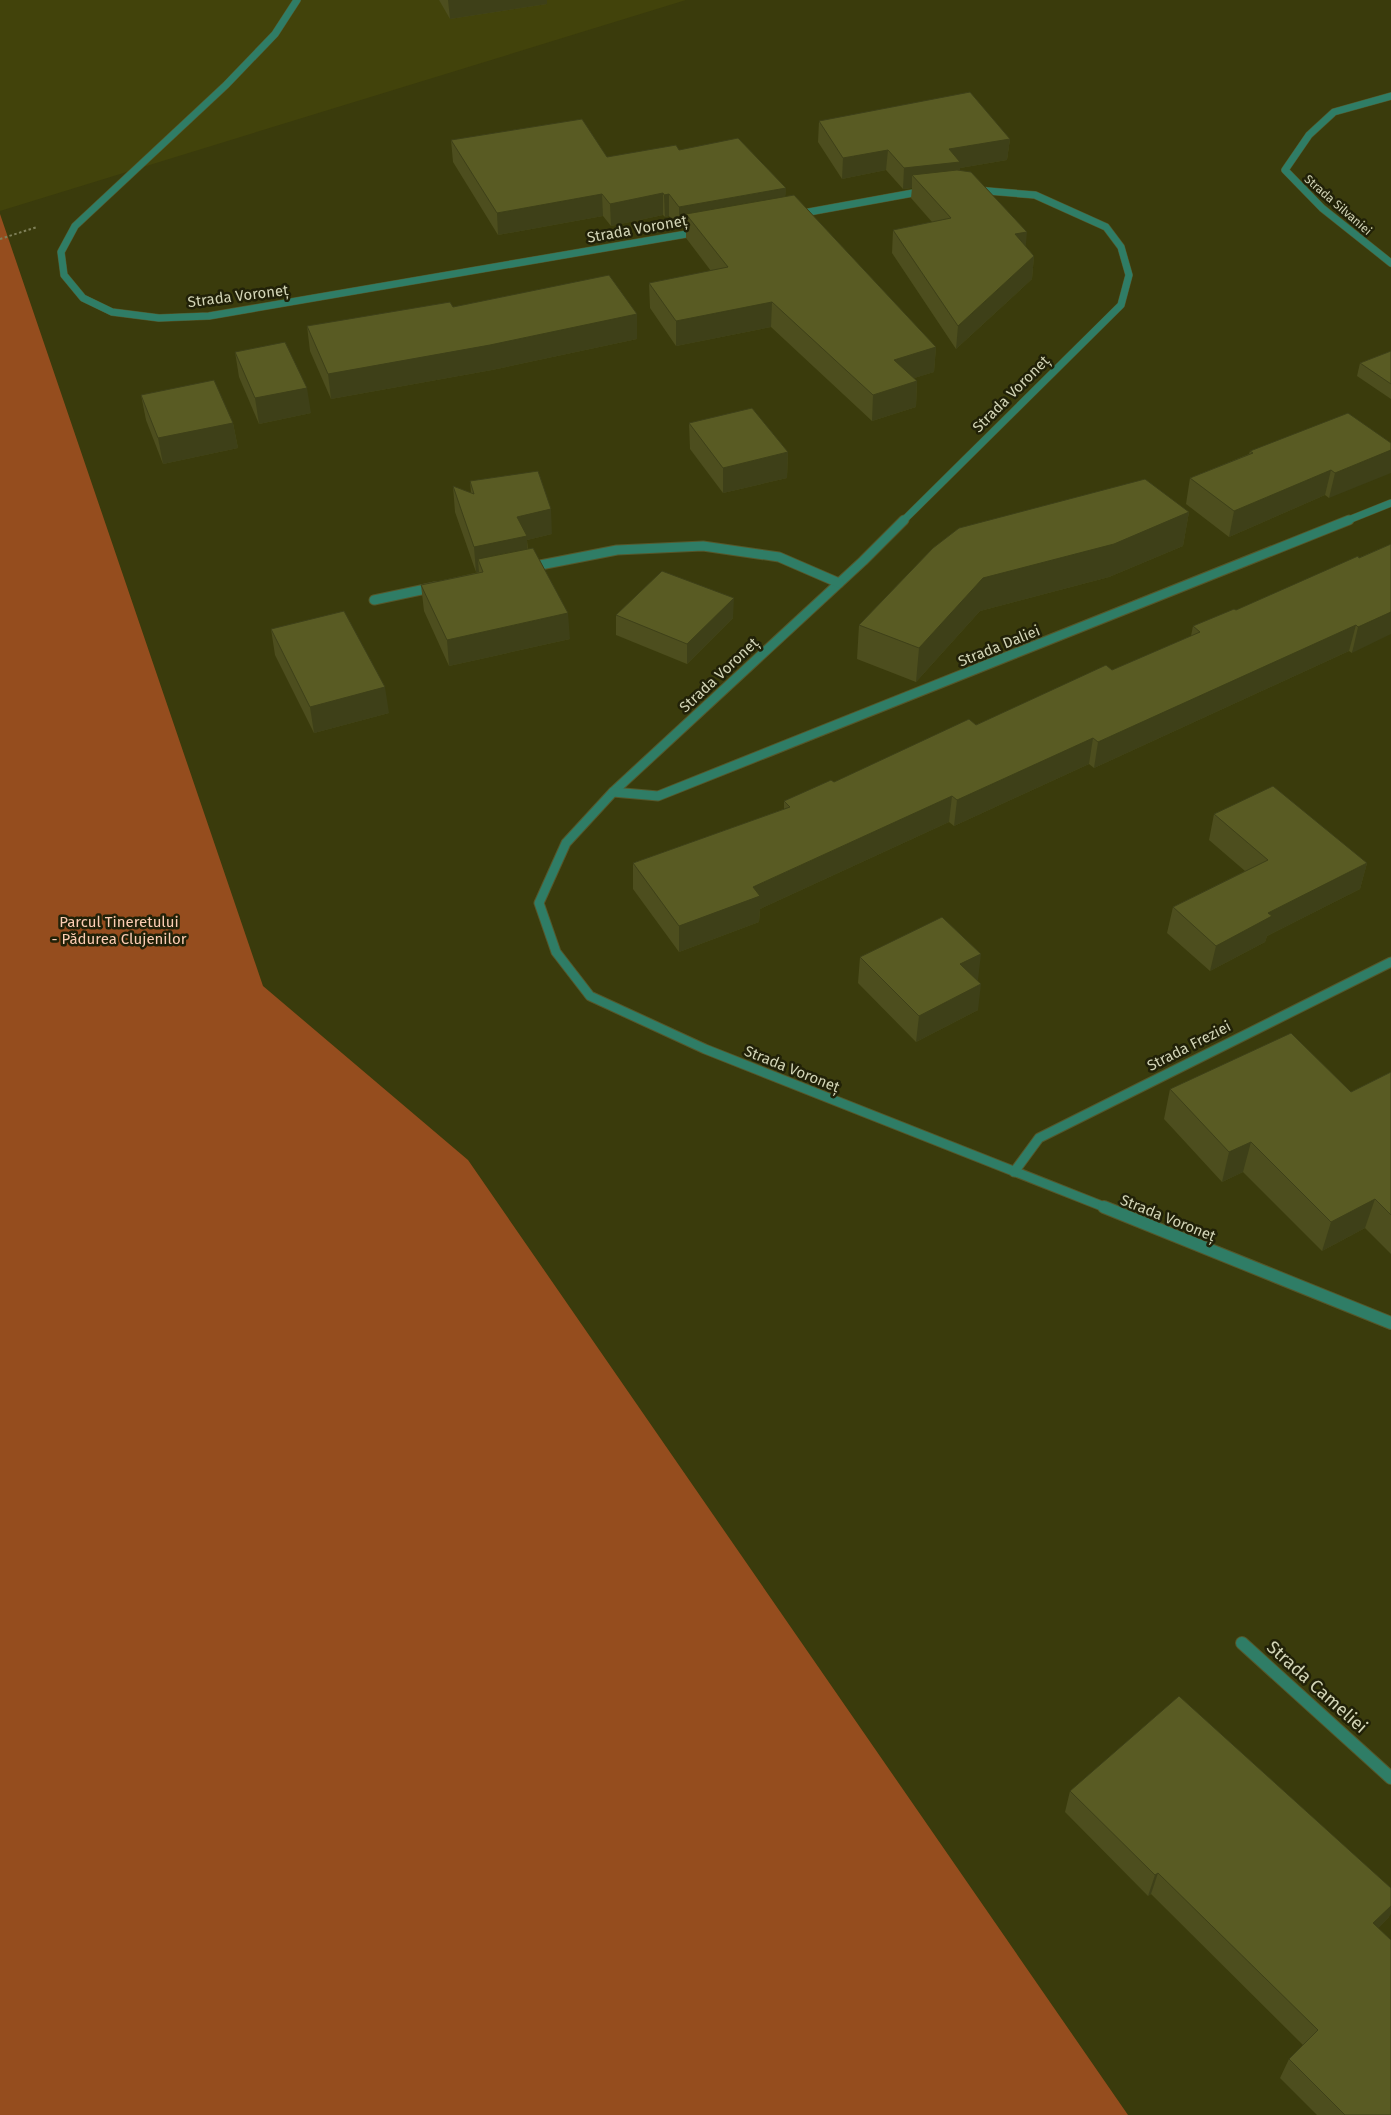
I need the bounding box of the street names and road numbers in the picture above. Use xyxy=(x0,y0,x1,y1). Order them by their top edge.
street label: Strada Silvaniei xyxy=(1302,172,1374,238)
street label: Strada Voroneț xyxy=(586,211,689,248)
street label: Strada Voroneț xyxy=(187,281,290,312)
street label: Strada Voroneț xyxy=(969,351,1054,437)
street label: Strada Daliei xyxy=(955,621,1043,671)
street label: Strada Voroneț xyxy=(676,633,763,717)
street label: Strada Freziei xyxy=(1144,1017,1234,1075)
street label: Strada Voroneț xyxy=(741,1042,843,1097)
street label: Strada Voroneț xyxy=(1117,1191,1219,1246)
street label: Strada Cameliei xyxy=(1262,1636,1372,1738)

